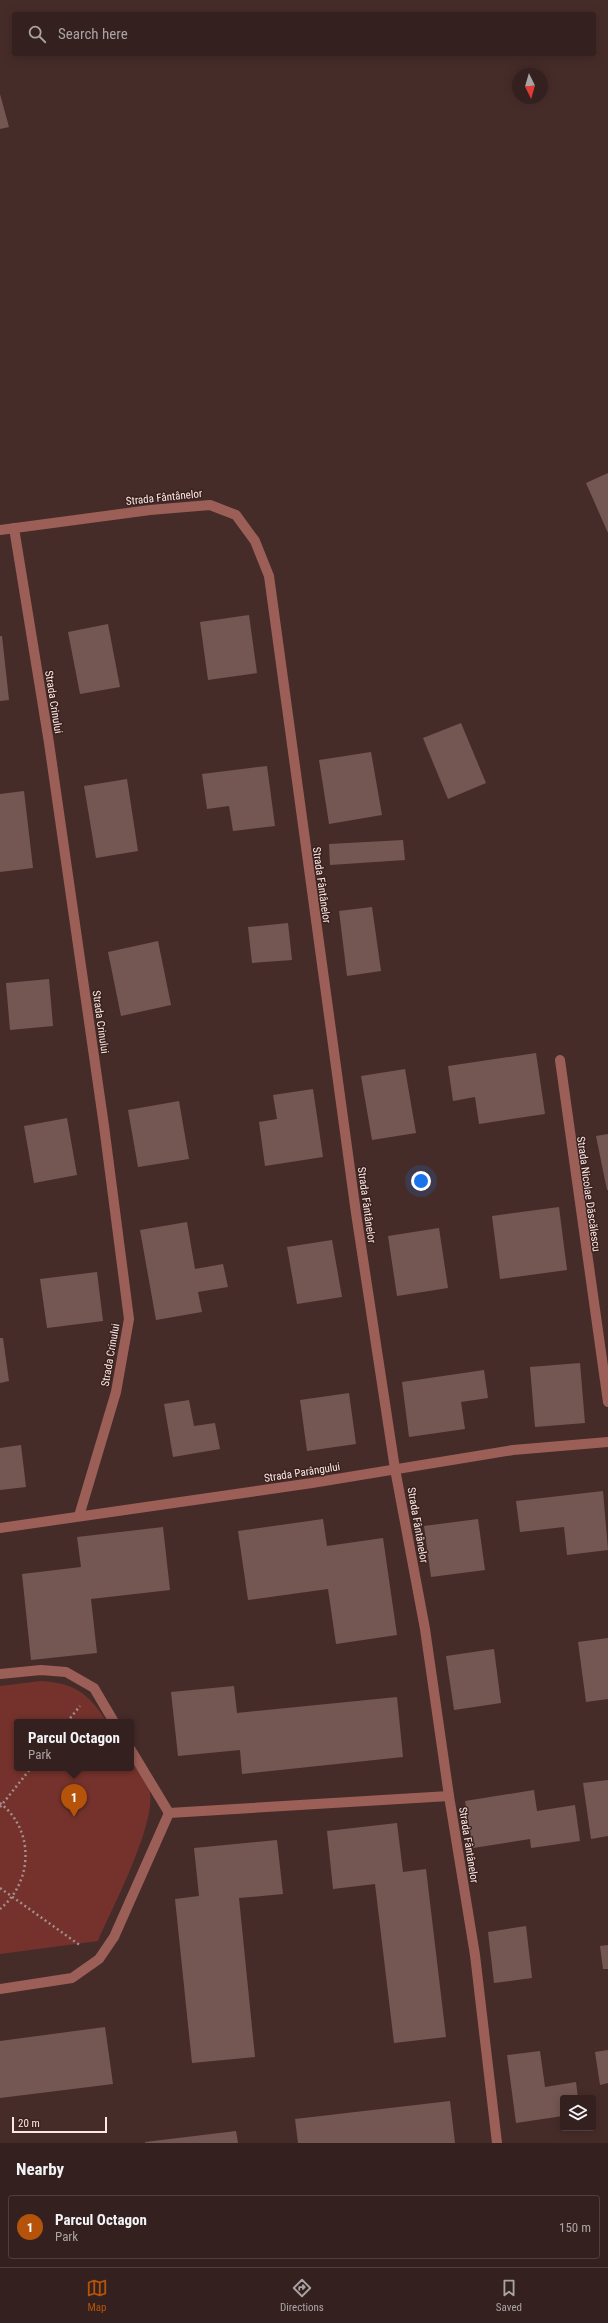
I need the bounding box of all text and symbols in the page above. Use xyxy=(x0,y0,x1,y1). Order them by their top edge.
search box xyxy=(12,12,596,56)
icon: search xyxy=(26,23,48,45)
text: Search here xyxy=(58,25,128,43)
north arrow xyxy=(512,68,548,104)
street label: Strada Fântânelor xyxy=(125,487,204,508)
street label: Strada Crinului xyxy=(42,670,65,735)
street label: Strada Fântânelor xyxy=(310,846,333,925)
street label: Strada Crinului xyxy=(90,990,111,1055)
street label: Strada Nicolae Dăscălescu xyxy=(574,1136,603,1252)
street label: Strada Fântânelor xyxy=(355,1166,378,1245)
your location xyxy=(411,1171,431,1191)
street label: Strada Crinului xyxy=(99,1323,122,1388)
street label: Strada Parângului xyxy=(263,1460,341,1485)
street label: Strada Fântânelor xyxy=(404,1486,431,1565)
popup xyxy=(14,1719,134,1771)
text: Parcul Octagon xyxy=(28,1729,120,1747)
text: Park xyxy=(28,1747,51,1762)
pin: 1 xyxy=(61,1784,87,1817)
street label: Strada Fântânelor xyxy=(456,1806,481,1885)
map controls xyxy=(560,2095,596,2131)
button: layers xyxy=(560,2095,596,2131)
scale bar xyxy=(12,2115,107,2134)
text: 20 m xyxy=(18,2117,40,2130)
text: Nearby xyxy=(16,2159,64,2179)
text: Parcul Octagon xyxy=(55,2211,147,2229)
text: 1 xyxy=(27,2220,33,2235)
text: 150 m xyxy=(559,2220,591,2235)
text: Park xyxy=(55,2229,78,2244)
tab: Map xyxy=(86,2277,108,2314)
tab: Directions xyxy=(280,2277,324,2314)
tab: Saved xyxy=(496,2277,522,2314)

